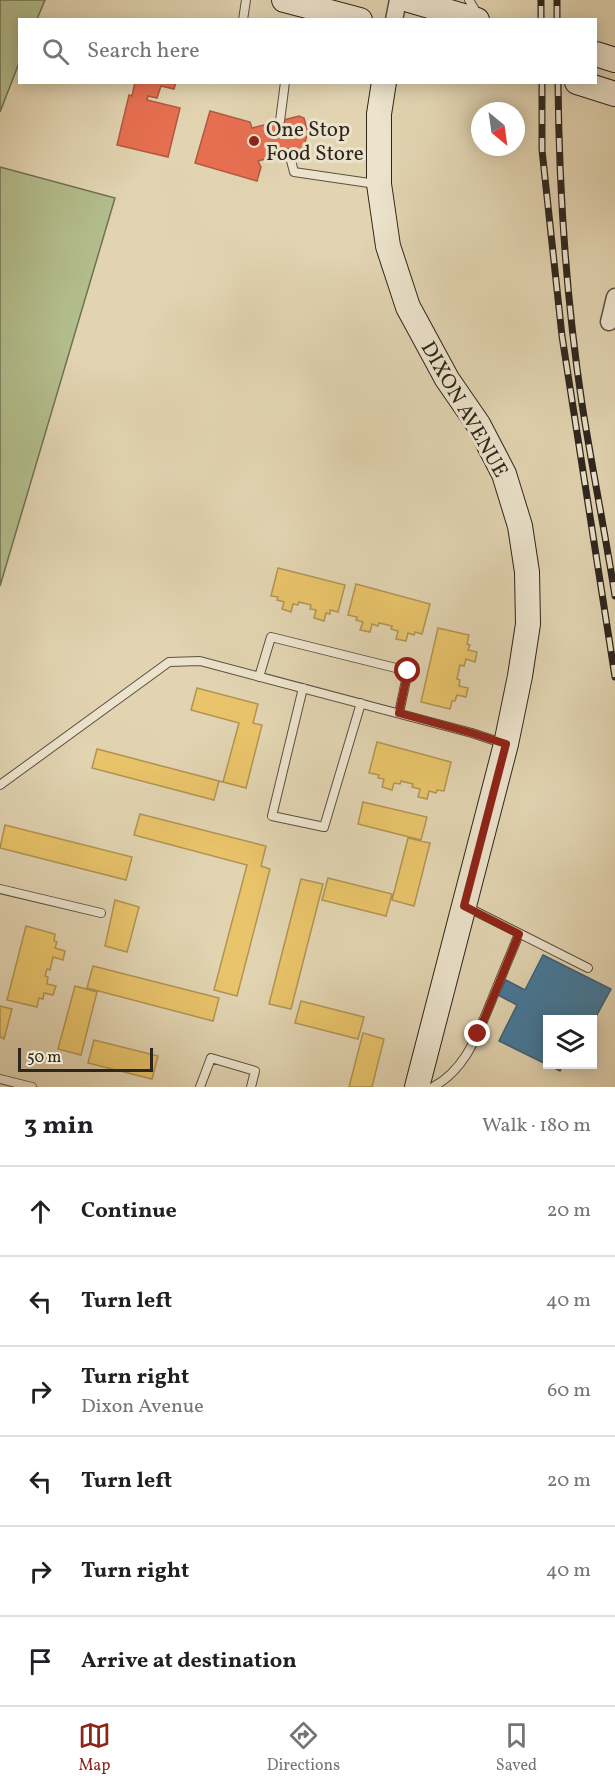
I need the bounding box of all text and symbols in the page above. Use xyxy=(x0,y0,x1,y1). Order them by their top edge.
search box xyxy=(18,18,597,84)
icon: search xyxy=(39,35,72,68)
text: Search here xyxy=(87,36,200,67)
north arrow xyxy=(471,102,525,156)
place label: One Stop Food Store xyxy=(266,116,364,169)
marker: One Stop Food Store xyxy=(247,134,261,148)
street label: DIXON AVENUE xyxy=(413,336,514,483)
route start xyxy=(394,657,420,683)
map controls xyxy=(543,1015,597,1069)
button: layers xyxy=(543,1015,597,1069)
route end xyxy=(464,1020,490,1046)
scale bar xyxy=(18,1045,153,1072)
text: 50 m xyxy=(27,1047,61,1069)
text: 3 min xyxy=(24,1108,94,1144)
text: Walk · 180 m xyxy=(482,1112,591,1140)
icon: ahead xyxy=(24,1195,57,1228)
text: Continue xyxy=(81,1196,177,1227)
text: 20 m xyxy=(547,1197,591,1225)
icon: left xyxy=(24,1285,57,1318)
text: Turn left xyxy=(81,1286,172,1317)
text: 40 m xyxy=(546,1287,591,1315)
text: Turn right xyxy=(81,1362,189,1393)
icon: right xyxy=(24,1375,57,1408)
text: 60 m xyxy=(547,1377,591,1405)
text: Dixon Avenue xyxy=(81,1393,204,1421)
icon: left xyxy=(24,1465,57,1498)
text: Turn left xyxy=(81,1466,172,1497)
text: 20 m xyxy=(547,1467,591,1495)
icon: right xyxy=(24,1555,57,1588)
text: Turn right xyxy=(81,1556,189,1587)
text: 40 m xyxy=(546,1557,591,1585)
icon: arrive xyxy=(24,1645,57,1678)
text: Arrive at destination xyxy=(81,1646,297,1677)
tab: Map xyxy=(78,1719,111,1777)
tab: Directions xyxy=(267,1719,340,1777)
tab: Saved xyxy=(496,1719,537,1777)

